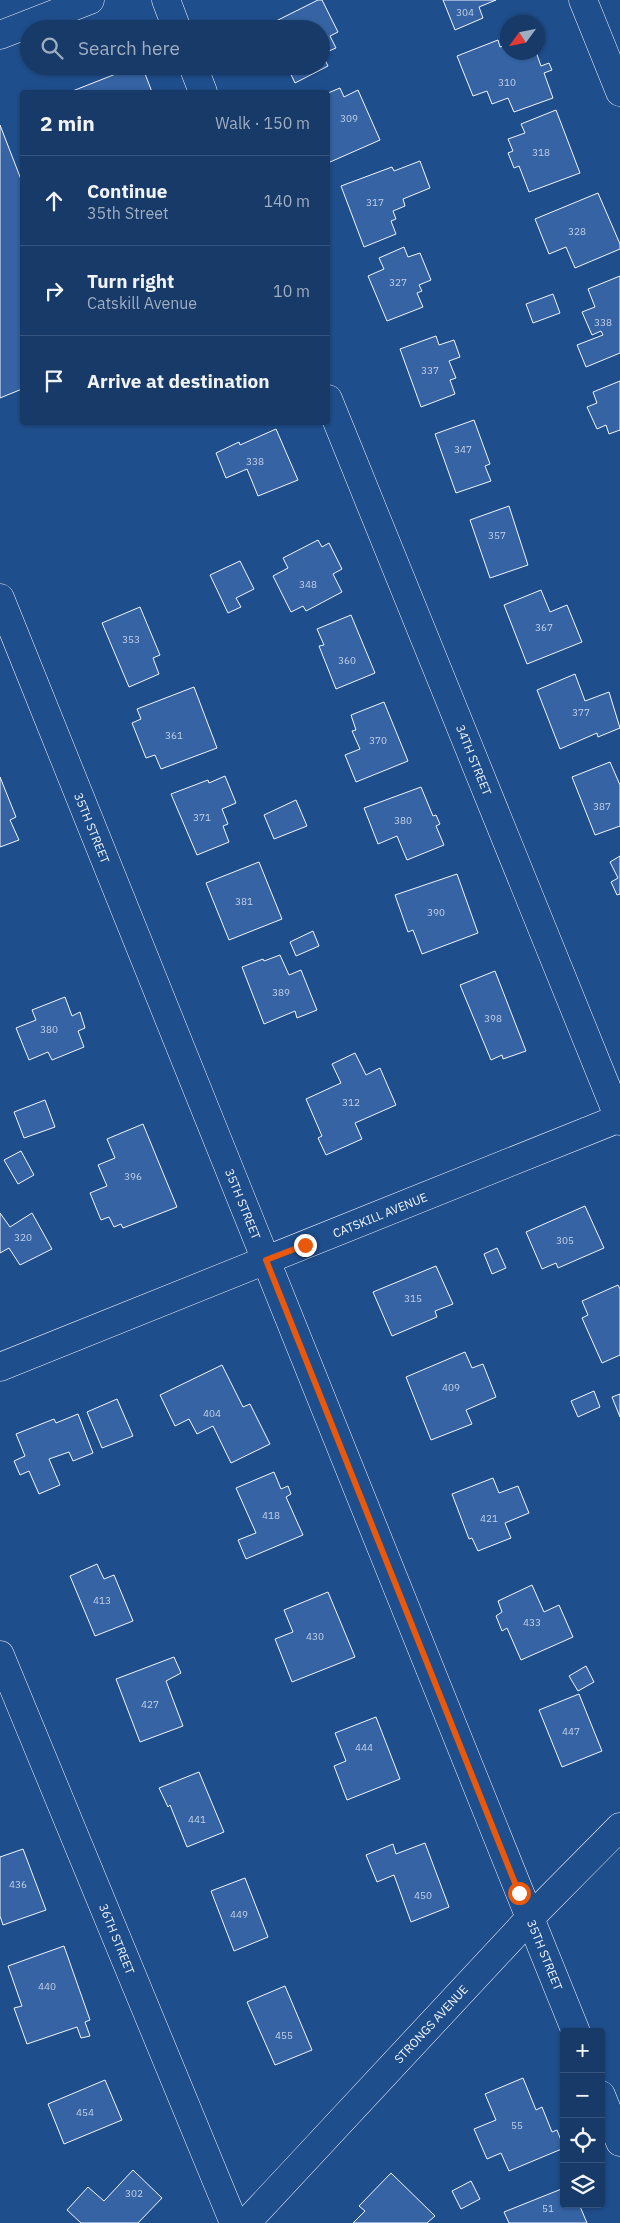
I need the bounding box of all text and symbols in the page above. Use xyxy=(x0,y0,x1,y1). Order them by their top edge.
house number: 304 xyxy=(456,6,474,19)
north arrow xyxy=(500,15,545,60)
search box xyxy=(20,20,330,75)
icon: search xyxy=(38,34,66,62)
text: Search here xyxy=(78,36,180,60)
house number: 310 xyxy=(498,76,516,89)
text: 2 min xyxy=(40,109,95,137)
house number: 309 xyxy=(340,112,358,125)
text: Walk · 150 m xyxy=(215,113,310,133)
house number: 318 xyxy=(532,146,550,159)
text: Continue xyxy=(87,179,167,203)
icon: ahead xyxy=(40,187,68,215)
text: 140 m xyxy=(263,191,310,211)
house number: 317 xyxy=(366,196,384,209)
text: 35th Street xyxy=(87,203,169,223)
house number: 328 xyxy=(568,225,586,238)
text: Turn right xyxy=(87,269,174,293)
house number: 327 xyxy=(389,276,407,289)
icon: right xyxy=(40,277,68,305)
text: 10 m xyxy=(273,281,310,301)
text: Catskill Avenue xyxy=(87,293,197,313)
house number: 338 xyxy=(594,316,612,329)
house number: 337 xyxy=(421,364,439,377)
icon: arrive xyxy=(40,367,68,395)
text: Arrive at destination xyxy=(87,369,270,393)
house number: 347 xyxy=(454,443,472,456)
house number: 338 xyxy=(246,455,264,468)
house number: 357 xyxy=(488,529,506,542)
house number: 348 xyxy=(299,578,317,591)
house number: 367 xyxy=(535,621,553,634)
house number: 353 xyxy=(122,633,140,646)
house number: 360 xyxy=(338,654,356,667)
house number: 377 xyxy=(572,706,590,719)
street label: 34TH STREET xyxy=(453,723,495,798)
house number: 361 xyxy=(165,729,183,742)
house number: 370 xyxy=(369,734,387,747)
street label: 35TH STREET xyxy=(71,791,113,866)
house number: 387 xyxy=(593,800,611,813)
house number: 371 xyxy=(193,811,211,824)
house number: 380 xyxy=(394,814,412,827)
house number: 381 xyxy=(235,895,253,908)
house number: 390 xyxy=(427,906,445,919)
house number: 389 xyxy=(272,986,290,999)
house number: 398 xyxy=(484,1012,502,1025)
house number: 380 xyxy=(40,1023,58,1036)
house number: 312 xyxy=(342,1096,360,1109)
street label: 35TH STREET xyxy=(222,1167,264,1242)
house number: 396 xyxy=(124,1170,142,1183)
street label: CATSKILL AVENUE xyxy=(331,1189,429,1241)
house number: 320 xyxy=(14,1231,32,1244)
route end xyxy=(294,1234,317,1257)
house number: 305 xyxy=(556,1234,574,1247)
house number: 315 xyxy=(404,1292,422,1305)
house number: 409 xyxy=(442,1381,460,1394)
house number: 404 xyxy=(203,1407,221,1420)
house number: 418 xyxy=(262,1509,280,1522)
house number: 421 xyxy=(480,1512,498,1525)
house number: 413 xyxy=(93,1594,111,1607)
house number: 433 xyxy=(523,1616,541,1629)
house number: 430 xyxy=(306,1630,324,1643)
house number: 427 xyxy=(141,1698,159,1711)
house number: 447 xyxy=(562,1725,580,1738)
house number: 444 xyxy=(355,1741,373,1754)
house number: 441 xyxy=(188,1813,206,1826)
house number: 436 xyxy=(9,1878,27,1891)
route start xyxy=(508,1882,531,1905)
house number: 450 xyxy=(414,1889,432,1902)
street label: 36TH STREET xyxy=(96,1902,138,1977)
house number: 449 xyxy=(230,1908,248,1921)
street label: 35TH STREET xyxy=(524,1918,566,1993)
house number: 440 xyxy=(38,1980,56,1993)
street label: STRONGS AVENUE xyxy=(391,1982,471,2066)
map controls xyxy=(560,2028,605,2208)
button: + xyxy=(560,2028,605,2073)
house number: 455 xyxy=(275,2029,293,2042)
button: − xyxy=(560,2073,605,2118)
house number: 454 xyxy=(76,2106,94,2119)
button: locate xyxy=(560,2118,605,2163)
house number: 55 xyxy=(511,2119,523,2132)
button: layers xyxy=(560,2163,605,2208)
house number: 302 xyxy=(125,2187,143,2200)
house number: 51 xyxy=(542,2202,554,2215)

